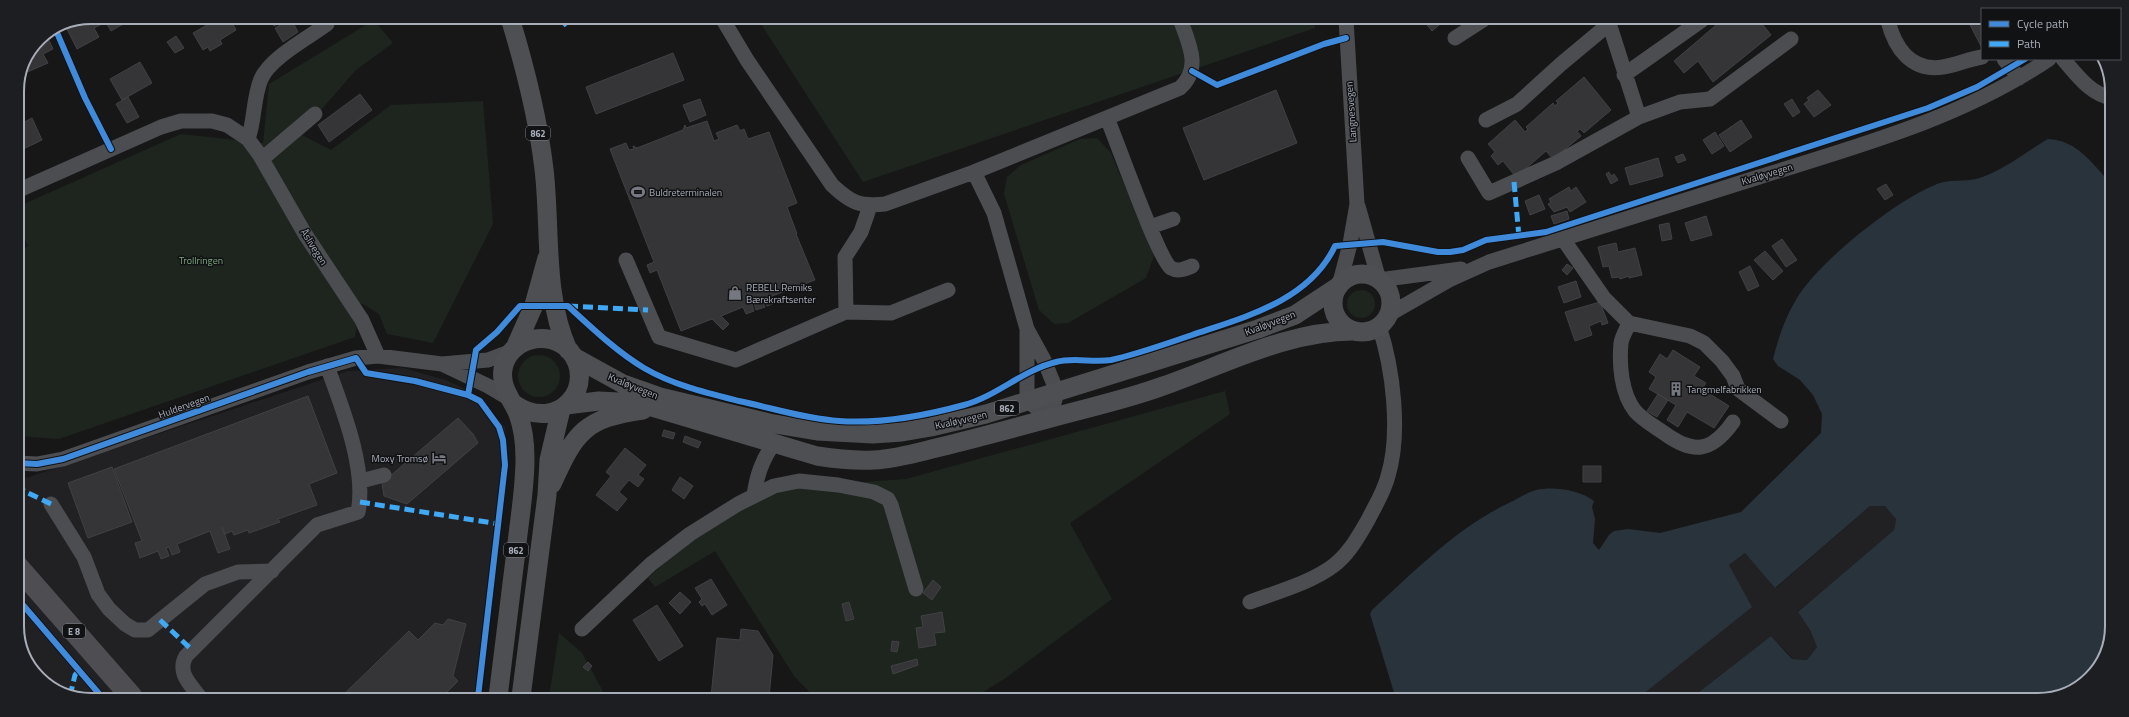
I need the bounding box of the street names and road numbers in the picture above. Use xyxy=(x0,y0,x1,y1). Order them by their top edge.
street label: Langnesvegen xyxy=(1341,81,1361,143)
road number: 862 xyxy=(526,126,550,140)
street label: Kvaløyvegen xyxy=(1740,159,1794,189)
street label: Åslivegen xyxy=(297,226,331,268)
street label: Kvaløyvegen xyxy=(1243,307,1297,339)
street label: Kvaløyvegen xyxy=(606,369,660,403)
street label: Huldervegen xyxy=(156,390,212,422)
road number: 862 xyxy=(995,401,1019,415)
street label: Kvaløyvegen xyxy=(934,407,988,433)
road number: 862 xyxy=(504,543,528,557)
road number: E 8 xyxy=(63,624,85,638)

